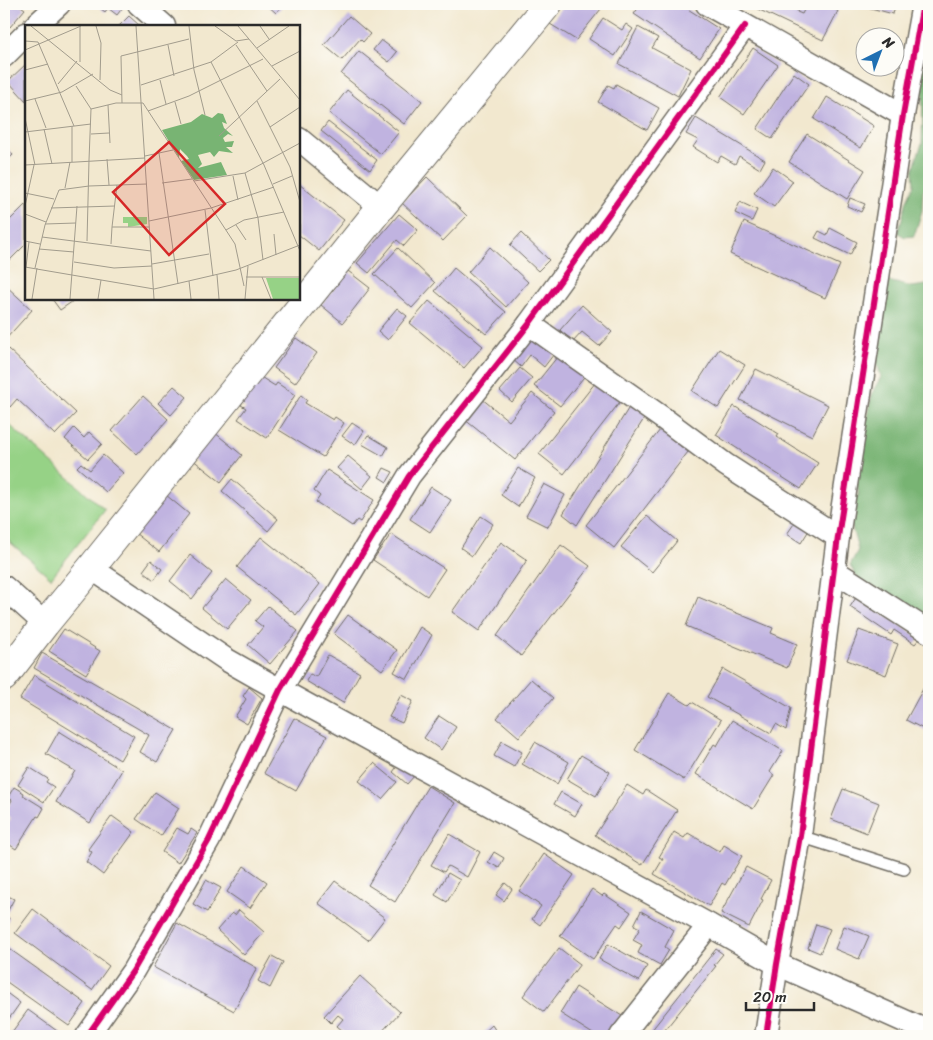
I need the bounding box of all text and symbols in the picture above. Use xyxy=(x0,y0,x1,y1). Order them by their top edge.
inset map xyxy=(25,25,300,300)
north arrow xyxy=(856,28,906,78)
text: N xyxy=(876,30,901,55)
scale bar xyxy=(746,980,813,1012)
text: 20 m xyxy=(753,984,787,1010)

